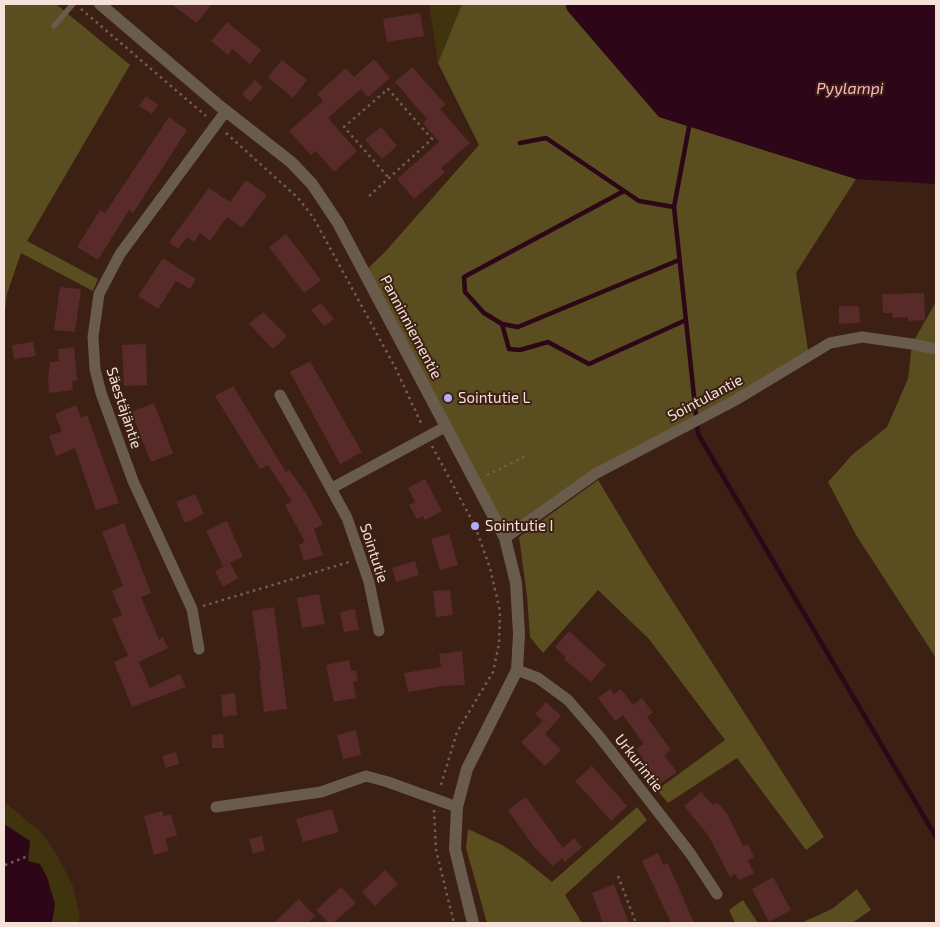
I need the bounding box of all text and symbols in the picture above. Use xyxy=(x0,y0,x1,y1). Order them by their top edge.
water label: Pyylampi xyxy=(816,79,884,99)
street label: Panninniementie xyxy=(376,272,446,382)
street label: Säestäjäntie xyxy=(102,365,146,451)
street label: Sointulantie xyxy=(664,371,746,425)
place label: Sointutie L xyxy=(458,389,530,407)
marker: Sointutie L xyxy=(442,392,454,404)
place label: Sointutie I xyxy=(485,517,553,535)
marker: Sointutie I xyxy=(469,520,481,532)
street label: Sointutie xyxy=(356,521,392,585)
street label: Urkurintie xyxy=(611,731,667,795)

